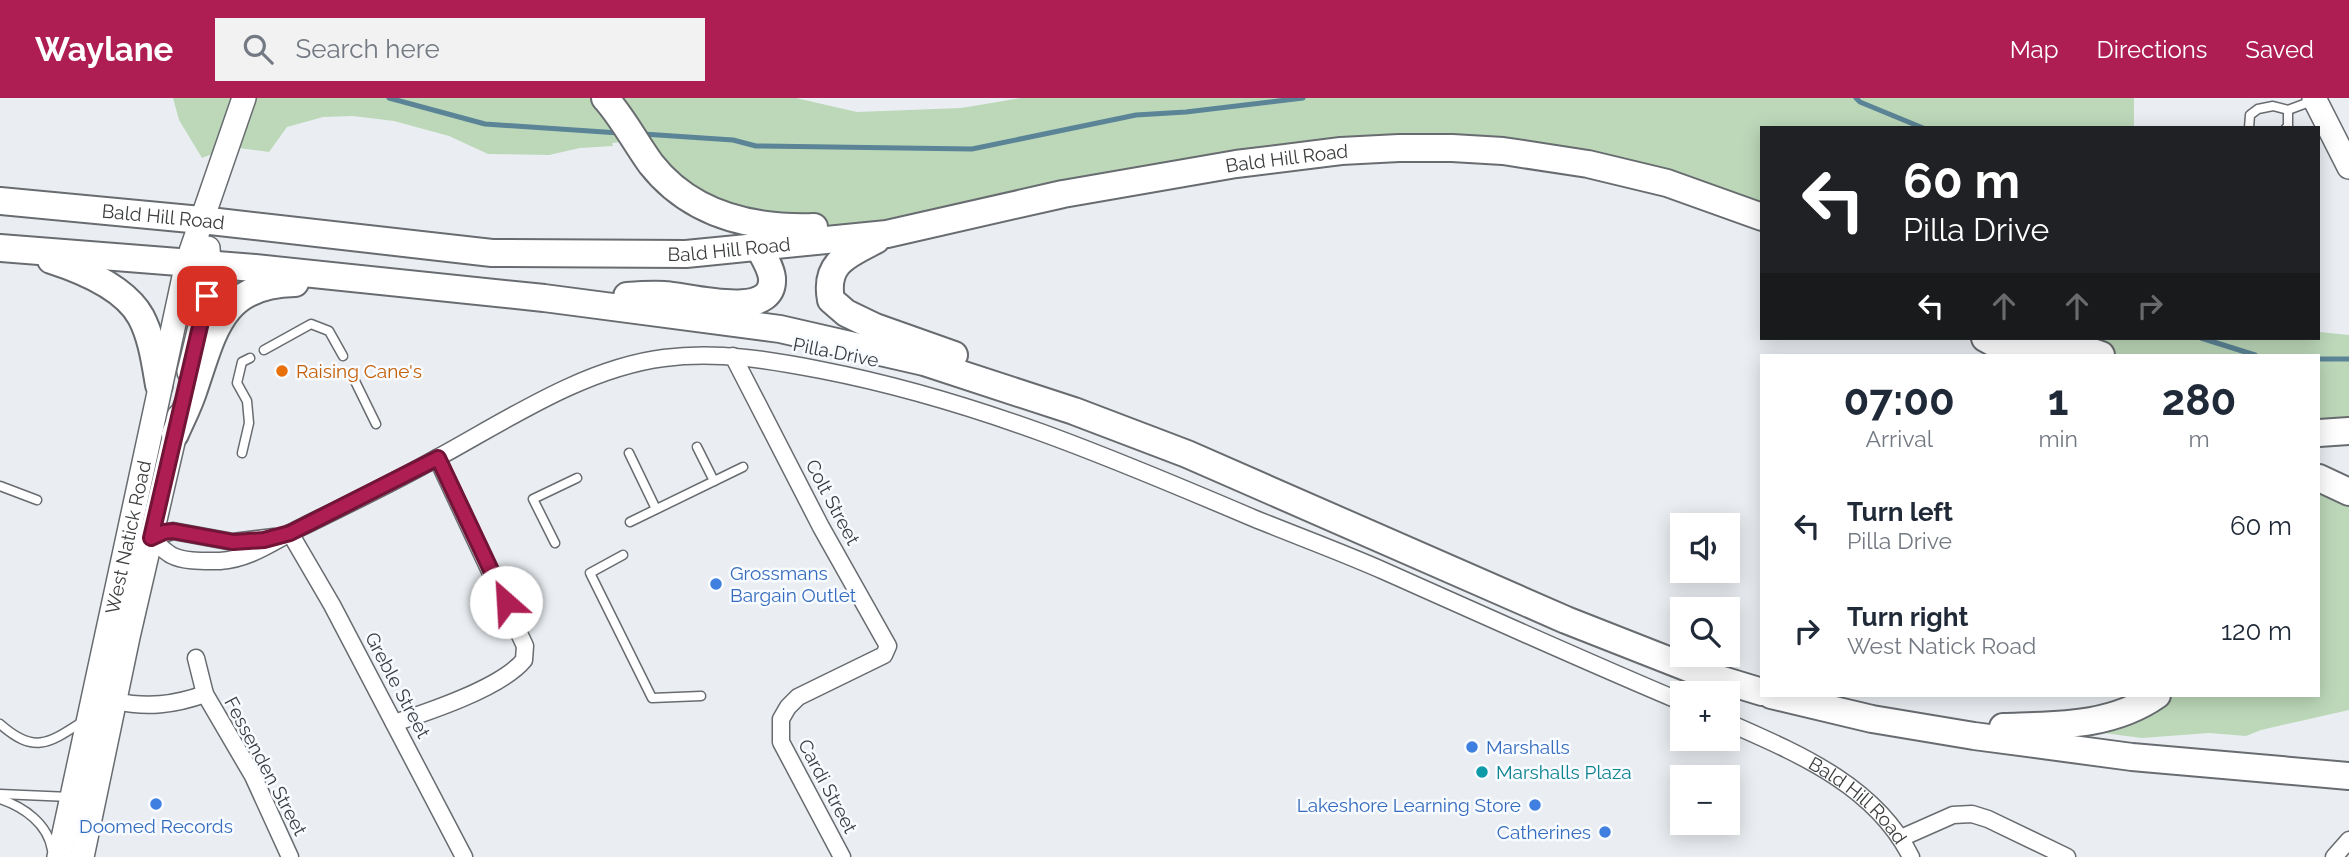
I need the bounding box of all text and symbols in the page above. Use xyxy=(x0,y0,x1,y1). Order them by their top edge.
search box xyxy=(215,18,705,81)
text: Waylane xyxy=(35,30,173,69)
icon: search xyxy=(239,30,277,68)
text: Search here xyxy=(295,34,440,64)
text: Map xyxy=(2010,35,2059,64)
text: Directions xyxy=(2097,35,2207,64)
text: Saved xyxy=(2245,35,2314,64)
street label: Bald Hill Road xyxy=(1224,140,1349,177)
text: 60 m xyxy=(1903,152,2020,209)
icon: left xyxy=(1788,154,1879,245)
street label: Bald Hill Road xyxy=(101,200,226,234)
text: Pilla Drive xyxy=(1903,211,2049,248)
street label: Bald Hill Road xyxy=(668,233,791,265)
pin xyxy=(177,266,237,326)
icon: arrive xyxy=(188,277,226,315)
icon: left xyxy=(1912,287,1950,325)
icon: ahead xyxy=(1985,287,2023,325)
icon: ahead xyxy=(2058,287,2096,325)
icon: right xyxy=(2131,287,2169,325)
street label: Pilla Drive xyxy=(791,333,881,371)
place label: Raising Cane's xyxy=(296,360,422,382)
marker: Raising Cane's xyxy=(274,363,290,379)
text: 07:00 xyxy=(1844,376,1955,425)
text: 1 xyxy=(2048,376,2069,425)
text: 280 xyxy=(2162,376,2236,425)
text: Arrival xyxy=(1865,425,1933,452)
text: min xyxy=(2038,425,2078,452)
text: m xyxy=(2188,425,2210,452)
street label: Colt Street xyxy=(801,456,865,549)
street label: West Natick Road xyxy=(101,458,155,616)
text: Turn left xyxy=(1847,497,1953,527)
icon: left xyxy=(1788,507,1826,545)
text: 60 m xyxy=(2230,511,2292,541)
map controls xyxy=(1670,513,1740,835)
button: sound xyxy=(1670,513,1740,583)
text: Pilla Drive xyxy=(1847,527,1952,554)
place label: Grossmans Bargain Outlet xyxy=(730,562,857,606)
position arrow xyxy=(469,565,543,639)
marker: Grossmans Bargain Outlet xyxy=(708,576,724,592)
button: search xyxy=(1670,597,1740,667)
text: Turn right xyxy=(1847,602,1968,632)
icon: right xyxy=(1788,612,1826,650)
text: 120 m xyxy=(2221,616,2292,646)
street label: Greble Street xyxy=(361,628,435,742)
text: West Natick Road xyxy=(1847,632,2036,659)
button: + xyxy=(1670,681,1740,751)
street label: Fessenden Street xyxy=(220,693,312,840)
street label: Cardi Street xyxy=(794,735,862,837)
place label: Marshalls xyxy=(1486,736,1570,758)
marker: Marshalls xyxy=(1464,739,1480,755)
street label: Bald Hill Road xyxy=(1805,752,1912,848)
place label: Marshalls Plaza xyxy=(1496,761,1632,783)
marker: Marshalls Plaza xyxy=(1474,764,1490,780)
button: − xyxy=(1670,765,1740,835)
place label: Lakeshore Learning Store xyxy=(1297,794,1521,816)
marker: Doomed Records xyxy=(148,796,164,812)
marker: Lakeshore Learning Store xyxy=(1527,797,1543,813)
place label: Doomed Records xyxy=(79,815,233,837)
place label: Catherines xyxy=(1497,821,1591,843)
marker: Catherines xyxy=(1597,824,1613,840)

